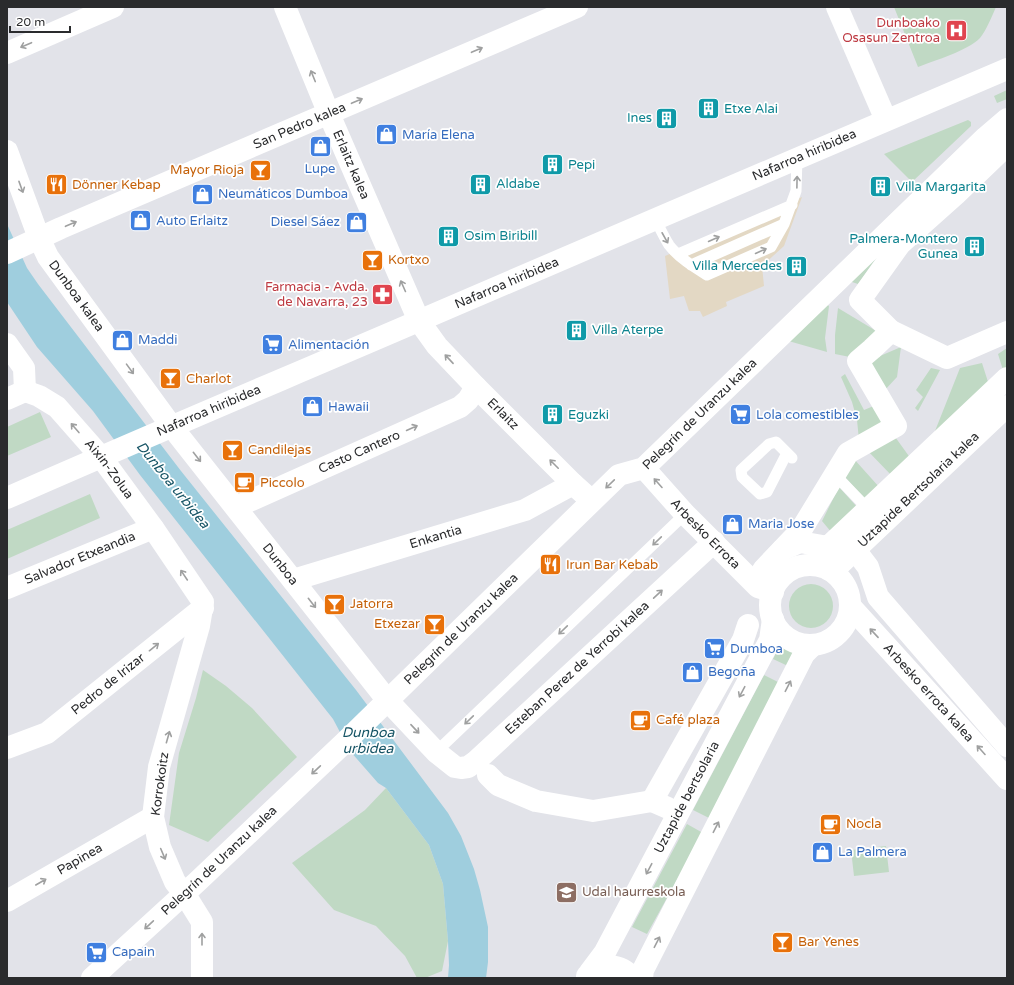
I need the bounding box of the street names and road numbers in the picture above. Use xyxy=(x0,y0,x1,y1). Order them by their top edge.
street label: San Pedro kalea xyxy=(251,99,348,153)
street label: Nafarroa hiribidea xyxy=(750,126,859,184)
street label: Erlaitz kalea xyxy=(329,128,373,202)
street label: Nafarroa hiribidea xyxy=(452,254,561,313)
street label: Dunboa kalea xyxy=(45,257,108,335)
street label: Pelegrín de Uranzu kalea xyxy=(639,355,760,473)
street label: Nafarroa hiribidea xyxy=(154,381,263,440)
street label: Erlaitz xyxy=(484,395,522,433)
street label: Casto Cantero xyxy=(316,427,403,477)
street label: Uztapide Bertsolaria kalea xyxy=(854,429,982,551)
street label: Aixin-Zolua xyxy=(81,436,137,502)
street label: Arbesko Errota xyxy=(667,495,744,573)
street label: Enkantia xyxy=(408,522,464,552)
street label: Salvador Etxeandia xyxy=(22,528,138,588)
street label: Dunboa xyxy=(259,540,302,588)
street label: Pelegrín de Uranzu kalea xyxy=(401,570,521,688)
street label: Esteban Perez de Yerrobi kalea xyxy=(502,598,652,738)
street label: Arbesko errota kalea xyxy=(880,640,977,745)
street label: Pedro de Irizar xyxy=(68,650,148,718)
street label: Uztapide bertsolaria xyxy=(651,738,723,856)
street label: Korrokoitz xyxy=(148,751,172,817)
street label: Pelegrín de Uranzu kalea xyxy=(158,802,280,919)
street label: Papinea xyxy=(54,840,105,878)

